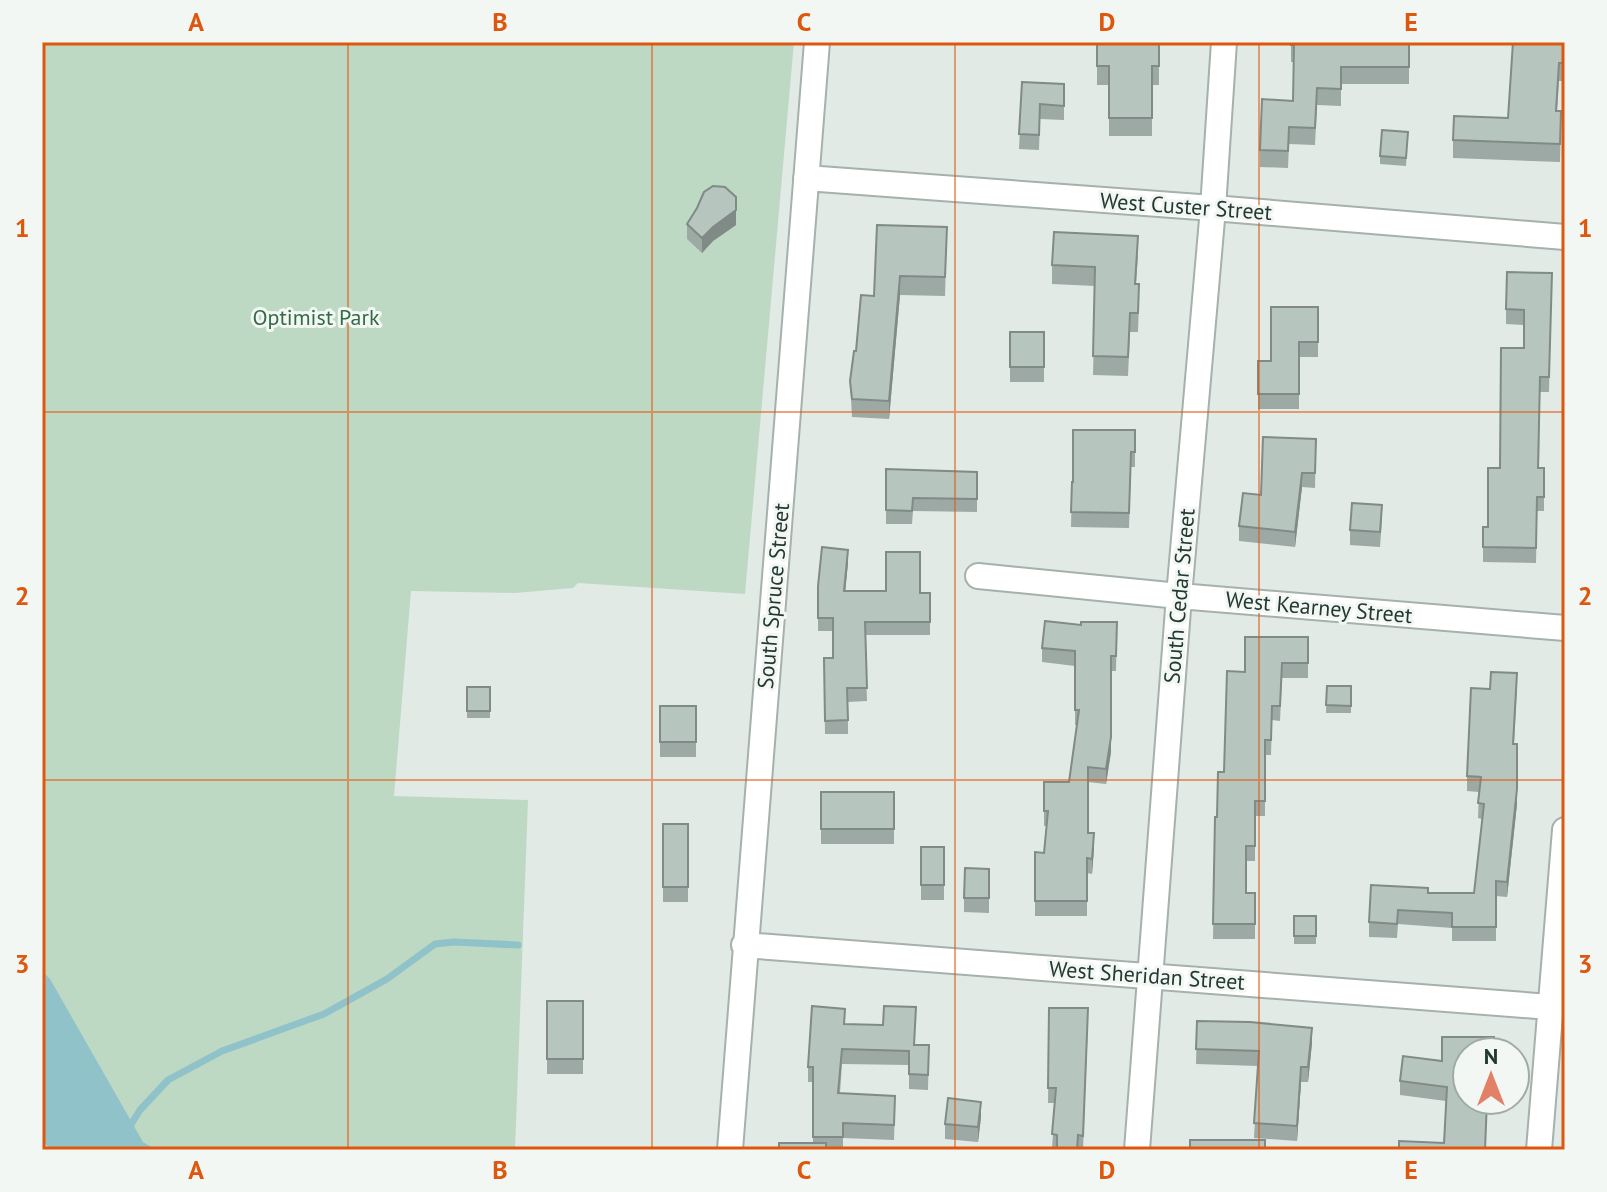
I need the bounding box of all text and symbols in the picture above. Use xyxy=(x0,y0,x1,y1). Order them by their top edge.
text: A xyxy=(188,5,204,38)
text: B xyxy=(492,5,508,38)
text: C xyxy=(797,5,811,38)
text: D xyxy=(1099,5,1115,38)
text: E xyxy=(1404,5,1418,38)
street label: West Custer Street xyxy=(1099,186,1273,226)
text: 1 xyxy=(15,211,29,244)
text: 1 xyxy=(1578,211,1592,244)
park label: Optimist Park xyxy=(252,303,380,331)
street label: South Spruce Street xyxy=(751,501,795,690)
street label: South Cedar Street xyxy=(1157,507,1201,685)
text: 2 xyxy=(15,579,29,612)
text: 2 xyxy=(1578,579,1592,612)
street label: West Kearney Street xyxy=(1225,585,1414,629)
text: 3 xyxy=(15,947,29,980)
text: 3 xyxy=(1578,947,1592,980)
street label: West Sheridan Street xyxy=(1048,954,1246,996)
north arrow xyxy=(1451,1036,1531,1116)
text: N xyxy=(1484,1042,1498,1070)
text: A xyxy=(188,1153,204,1186)
text: B xyxy=(492,1153,508,1186)
text: C xyxy=(797,1153,811,1186)
text: D xyxy=(1099,1153,1115,1186)
text: E xyxy=(1404,1153,1418,1186)

